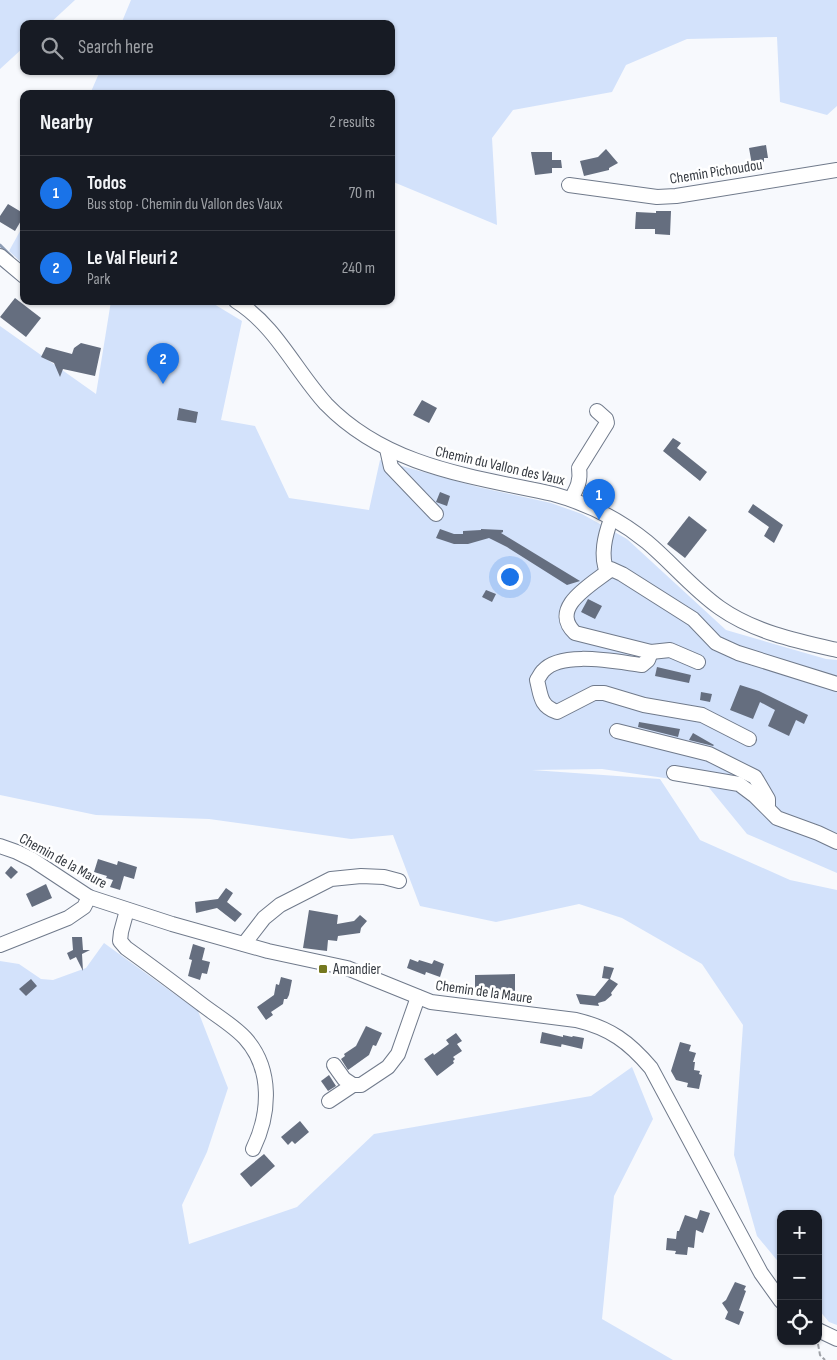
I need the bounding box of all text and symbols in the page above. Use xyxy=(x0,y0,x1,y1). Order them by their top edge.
search box xyxy=(20,20,395,75)
icon: search xyxy=(38,34,66,62)
text: Search here xyxy=(78,36,154,59)
text: Nearby xyxy=(40,110,93,135)
text: 2 results xyxy=(329,113,375,132)
street label: Chemin Pichoudou xyxy=(668,155,764,189)
text: Todos xyxy=(87,172,126,195)
text: 1 xyxy=(53,184,59,203)
text: 70 m xyxy=(349,184,375,203)
text: Bus stop · Chemin du Vallon des Vaux xyxy=(87,195,283,214)
text: Le Val Fleuri 2 xyxy=(87,247,178,270)
text: 2 xyxy=(52,259,60,278)
text: 240 m xyxy=(342,259,375,278)
text: Park xyxy=(87,270,110,289)
pin: 2 xyxy=(147,343,179,384)
street label: Chemin du Vallon des Vaux xyxy=(433,442,567,490)
pin: 1 xyxy=(583,479,615,520)
your location xyxy=(497,564,523,590)
street label: Chemin de la Maure xyxy=(16,829,110,893)
place label: Amandier xyxy=(332,960,382,979)
marker: Amandier xyxy=(317,963,329,975)
street label: Chemin de la Maure xyxy=(434,976,534,1008)
map controls xyxy=(777,1210,822,1345)
button: + xyxy=(777,1210,822,1255)
button: − xyxy=(777,1255,822,1300)
button: locate xyxy=(777,1300,822,1345)

